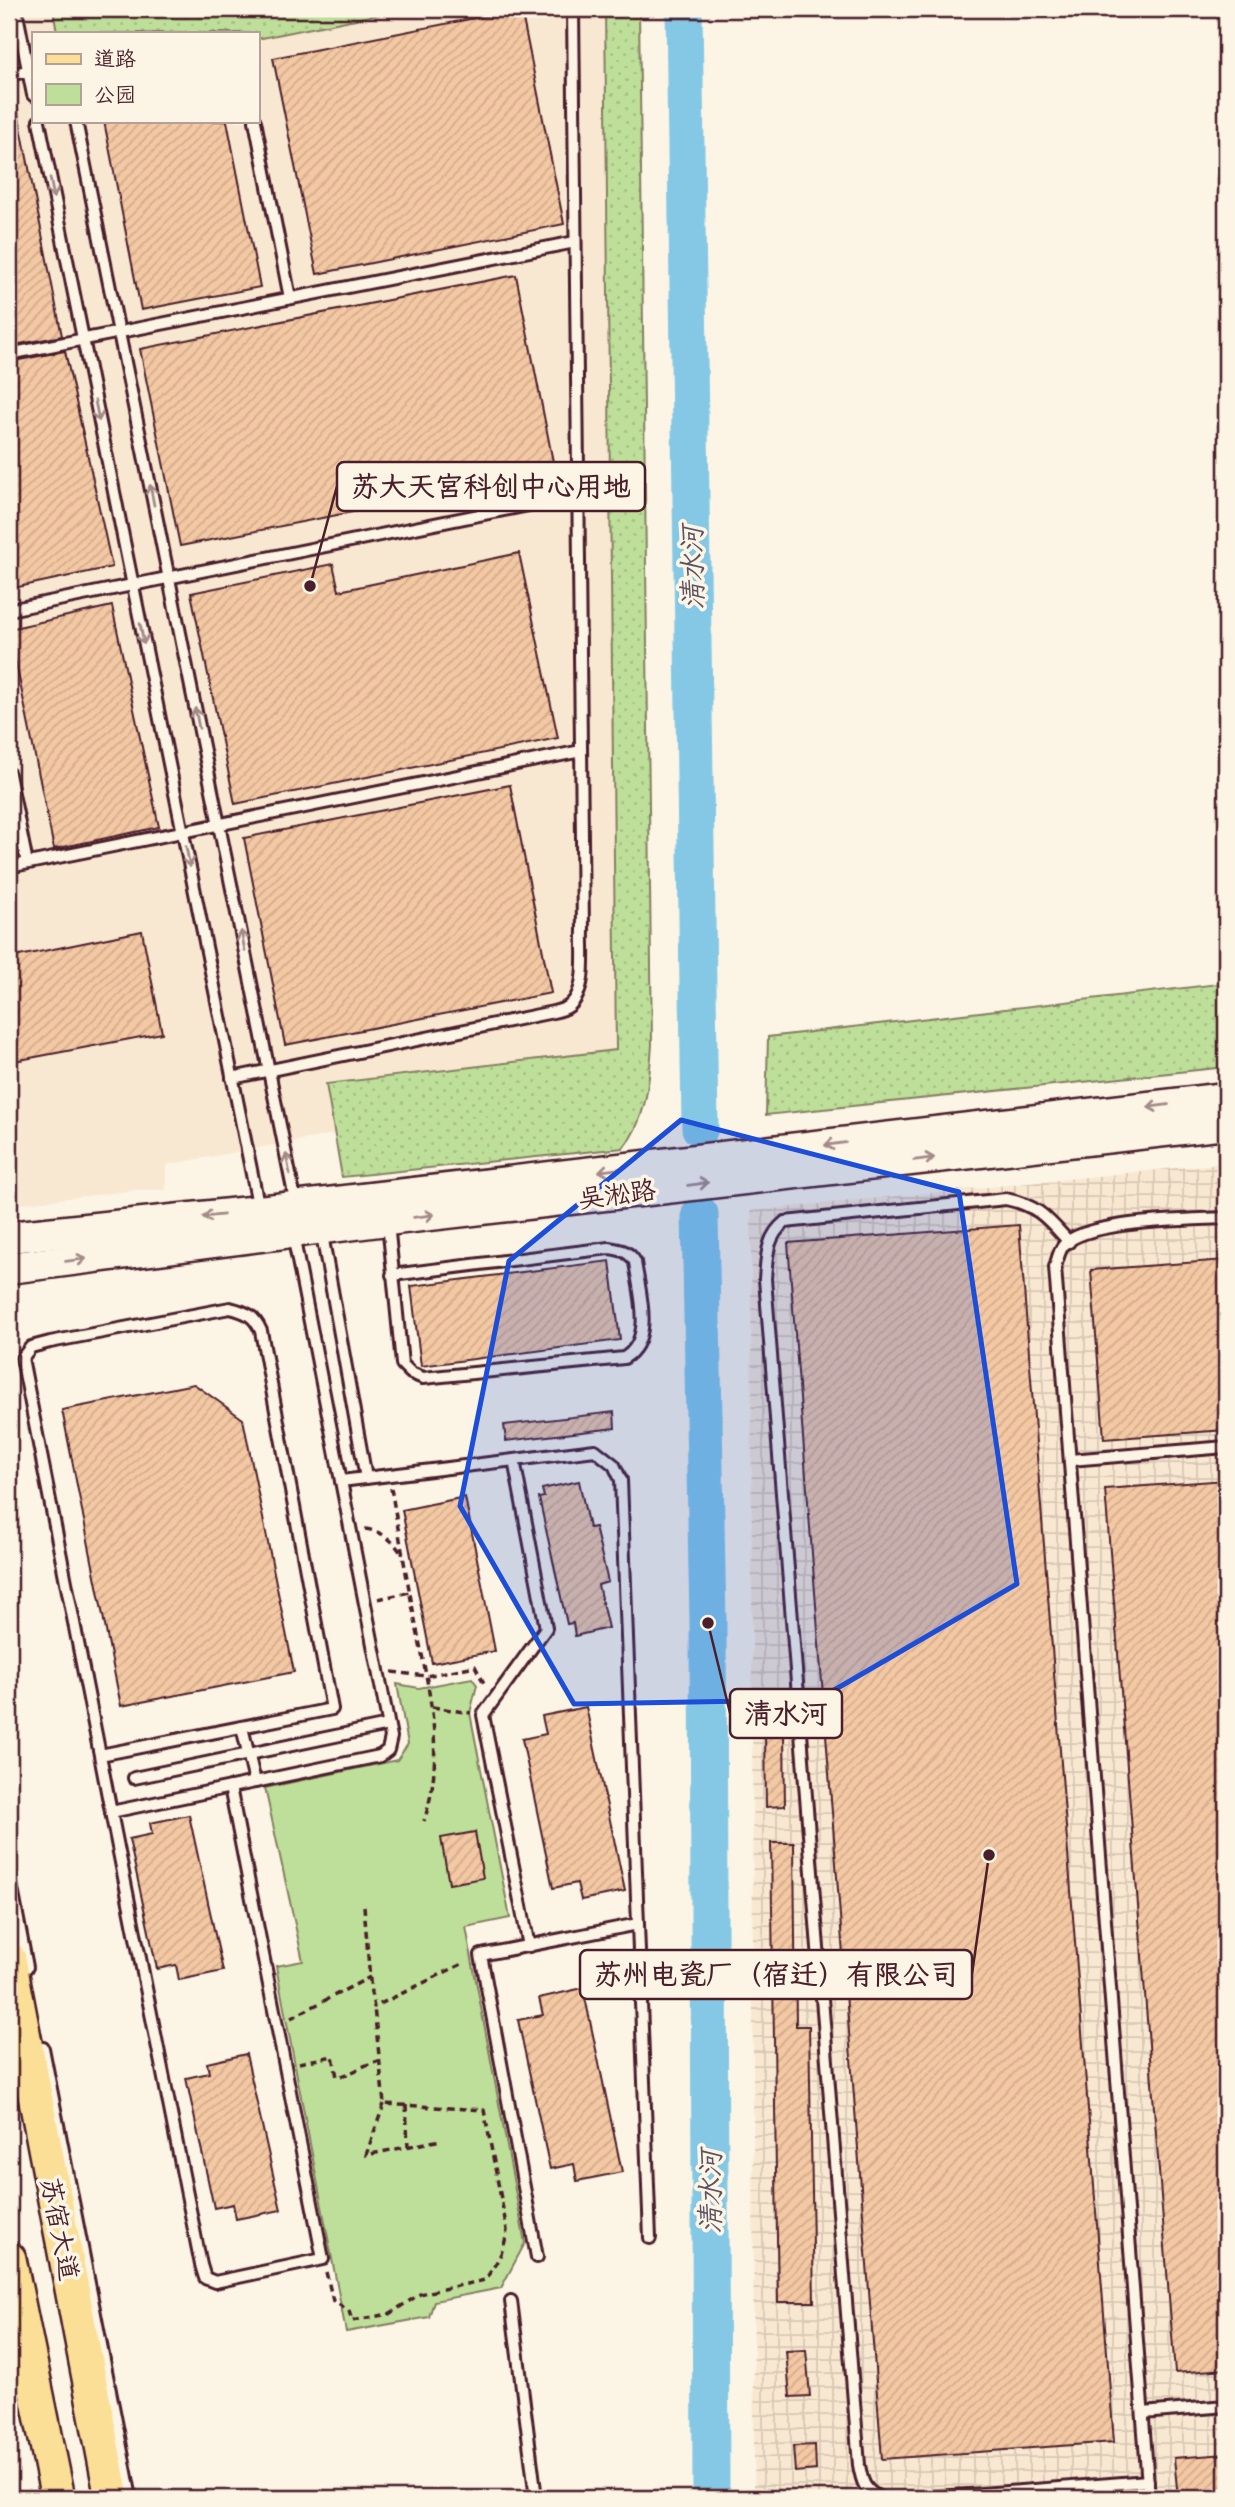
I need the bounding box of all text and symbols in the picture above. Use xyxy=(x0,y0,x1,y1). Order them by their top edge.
legend xyxy=(32,32,259,122)
text: 道路 xyxy=(94,46,136,74)
text: 公园 xyxy=(94,82,136,110)
one-way arrow xyxy=(46,176,60,199)
one-way arrow xyxy=(91,399,105,422)
callout: 苏大天宫科创中心用地 xyxy=(337,462,645,511)
text: 苏大天宫科创中心用地 xyxy=(351,470,631,507)
one-way arrow xyxy=(145,484,159,507)
water label: 清水河 xyxy=(675,522,714,610)
one-way arrow xyxy=(136,622,150,645)
one-way arrow xyxy=(190,707,204,730)
one-way arrow xyxy=(181,845,195,868)
one-way arrow xyxy=(235,930,249,953)
one-way arrow xyxy=(1148,1100,1170,1113)
one-way arrow xyxy=(824,1137,847,1150)
one-way arrow xyxy=(913,1152,935,1165)
one-way arrow xyxy=(280,1153,294,1176)
one-way arrow xyxy=(598,1164,621,1177)
street label: 吴淞路 xyxy=(576,1174,658,1218)
one-way arrow xyxy=(687,1178,709,1191)
one-way arrow xyxy=(412,1209,435,1222)
one-way arrow xyxy=(202,1210,225,1223)
one-way arrow xyxy=(65,1253,87,1266)
callout: 清水河 xyxy=(730,1689,842,1738)
text: 清水河 xyxy=(744,1697,828,1734)
callout: 苏州电瓷厂（宿迁）有限公司 xyxy=(580,1950,972,1999)
text: 苏州电瓷厂（宿迁）有限公司 xyxy=(594,1958,958,1995)
water label: 清水河 xyxy=(694,2146,731,2234)
street label: 苏宿大道 xyxy=(31,2175,85,2284)

